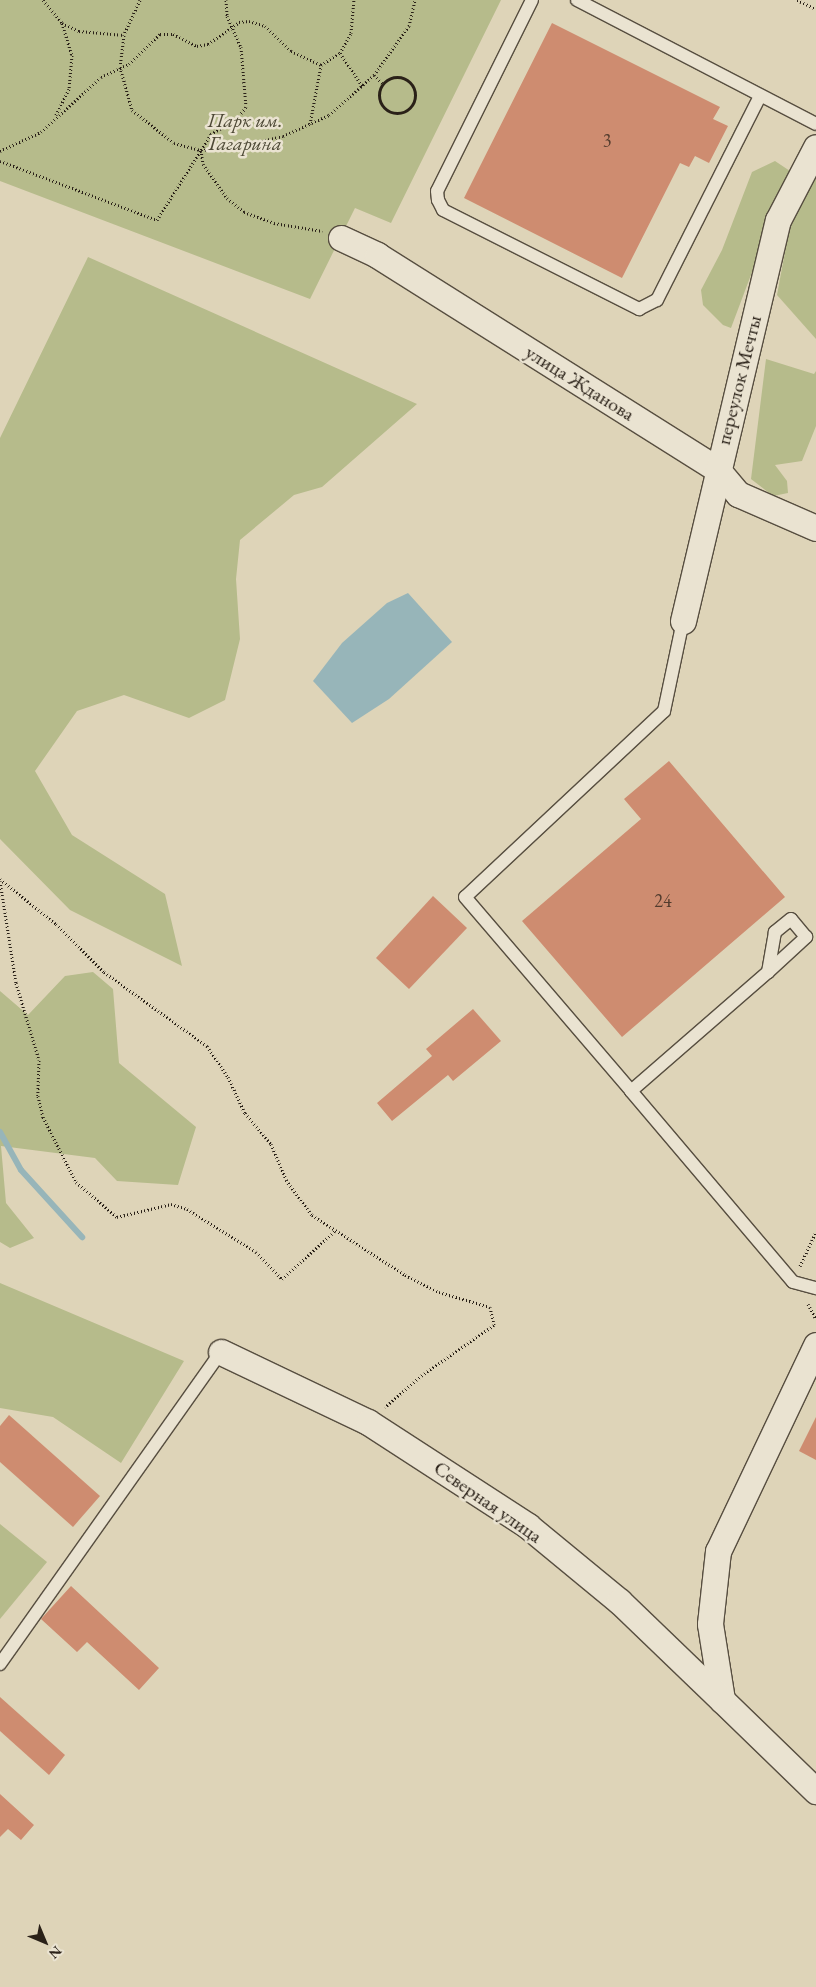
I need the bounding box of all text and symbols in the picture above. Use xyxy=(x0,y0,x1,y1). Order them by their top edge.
park label: Парк им. Гагарина xyxy=(207,109,283,156)
house number: 3 xyxy=(603,130,611,152)
street label: переулок Мечты xyxy=(711,313,767,447)
street label: улица Жданова xyxy=(521,340,639,426)
house number: 24 xyxy=(654,890,672,912)
street label: Северная улица xyxy=(429,1456,547,1548)
north arrow xyxy=(20,1917,70,1967)
text: N xyxy=(45,1942,66,1963)

